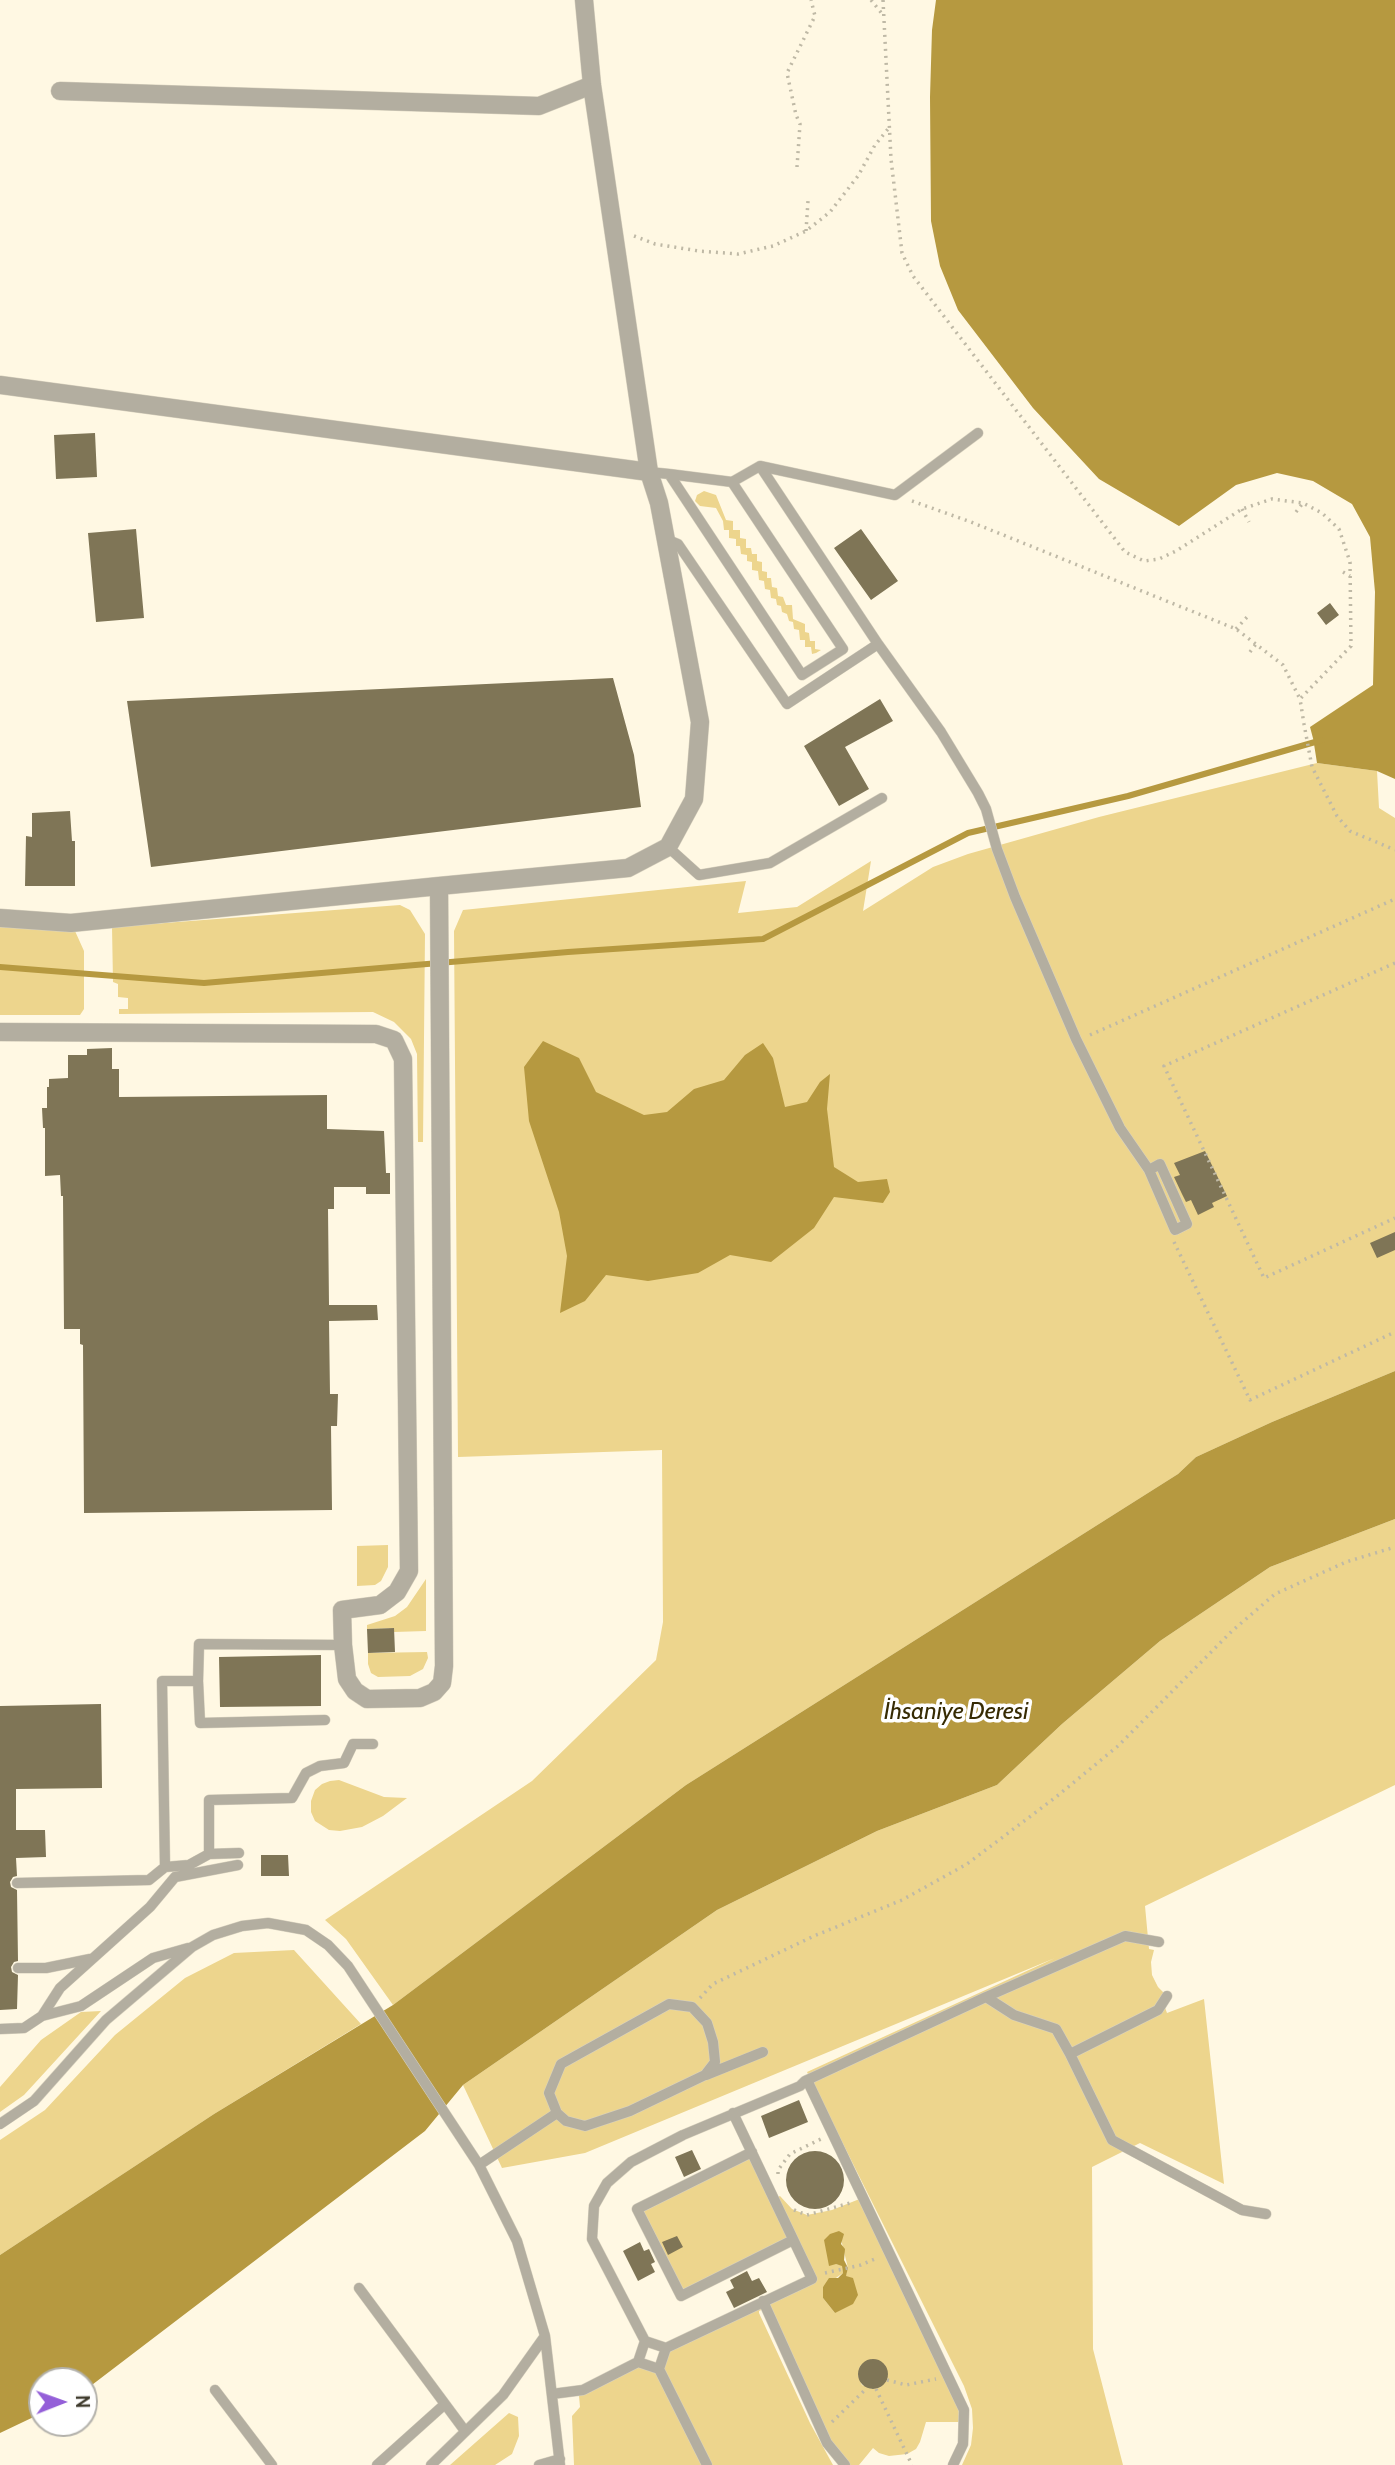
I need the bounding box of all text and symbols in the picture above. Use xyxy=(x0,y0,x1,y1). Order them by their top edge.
water label: İhsaniye Deresi xyxy=(884,1698,1028,1726)
north arrow xyxy=(28,2367,98,2437)
text: N xyxy=(71,2395,94,2409)

